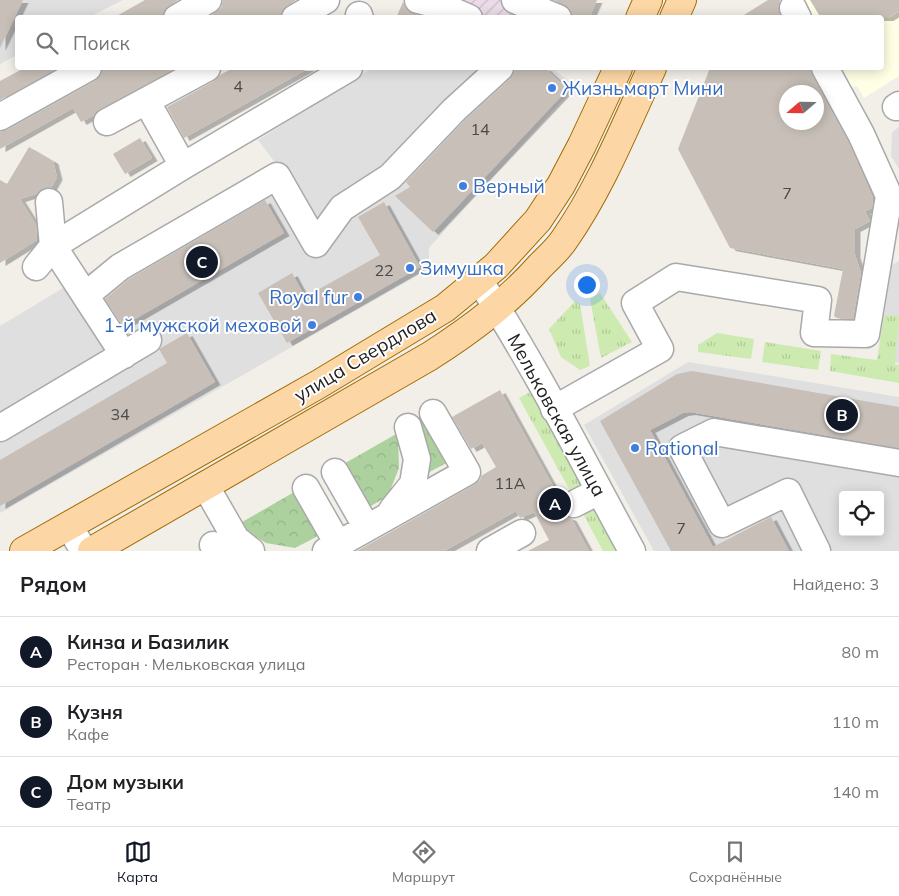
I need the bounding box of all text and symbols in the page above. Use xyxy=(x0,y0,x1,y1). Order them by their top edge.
search box xyxy=(15,15,884,70)
icon: search xyxy=(33,29,61,57)
text: Поиск xyxy=(73,31,130,55)
house number: 4 xyxy=(233,76,243,96)
place label: Жизньмарт Мини xyxy=(562,76,724,100)
marker: Жизньмарт Мини xyxy=(546,82,558,94)
north arrow xyxy=(779,85,824,130)
house number: 14 xyxy=(470,119,490,139)
place label: Верный xyxy=(473,174,545,198)
marker: Верный xyxy=(457,180,469,192)
house number: 7 xyxy=(782,183,792,203)
pin: C xyxy=(186,243,218,281)
place label: Зимушка xyxy=(420,256,504,280)
house number: 22 xyxy=(374,260,394,280)
marker: Зимушка xyxy=(404,262,416,274)
your location xyxy=(574,272,600,298)
place label: Royal fur xyxy=(269,285,348,309)
marker: Royal fur xyxy=(352,291,364,303)
street label: улица Свердлова xyxy=(289,303,441,407)
place label: 1-й мужской меховой xyxy=(103,313,302,337)
marker: 1-й мужской меховой xyxy=(306,319,318,331)
street label: Мельковская улица xyxy=(502,329,612,501)
pin: B xyxy=(826,396,858,434)
house number: 34 xyxy=(110,404,130,424)
place label: Rational xyxy=(645,436,719,460)
marker: Rational xyxy=(629,442,641,454)
house number: 11А xyxy=(495,473,526,493)
pin: A xyxy=(539,485,571,523)
map controls xyxy=(839,491,884,536)
button: locate xyxy=(839,491,884,536)
house number: 7 xyxy=(676,518,686,538)
text: Рядом xyxy=(20,571,87,597)
text: Найдено: 3 xyxy=(793,574,879,594)
text: Кинза и Базилик xyxy=(67,630,229,654)
text: A xyxy=(30,642,42,662)
text: 80 m xyxy=(842,642,879,662)
text: Ресторан · Мельковская улица xyxy=(67,654,305,674)
text: Кузня xyxy=(67,700,123,724)
text: B xyxy=(30,712,42,732)
text: 110 m xyxy=(832,712,879,732)
text: Кафе xyxy=(67,724,109,744)
text: Дом музыки xyxy=(67,770,184,794)
text: C xyxy=(31,782,41,802)
text: 140 m xyxy=(832,782,879,802)
text: Театр xyxy=(67,794,111,814)
tab: Карта xyxy=(117,838,158,886)
tab: Маршрут xyxy=(392,838,455,886)
tab: Сохранённые xyxy=(689,838,782,886)

